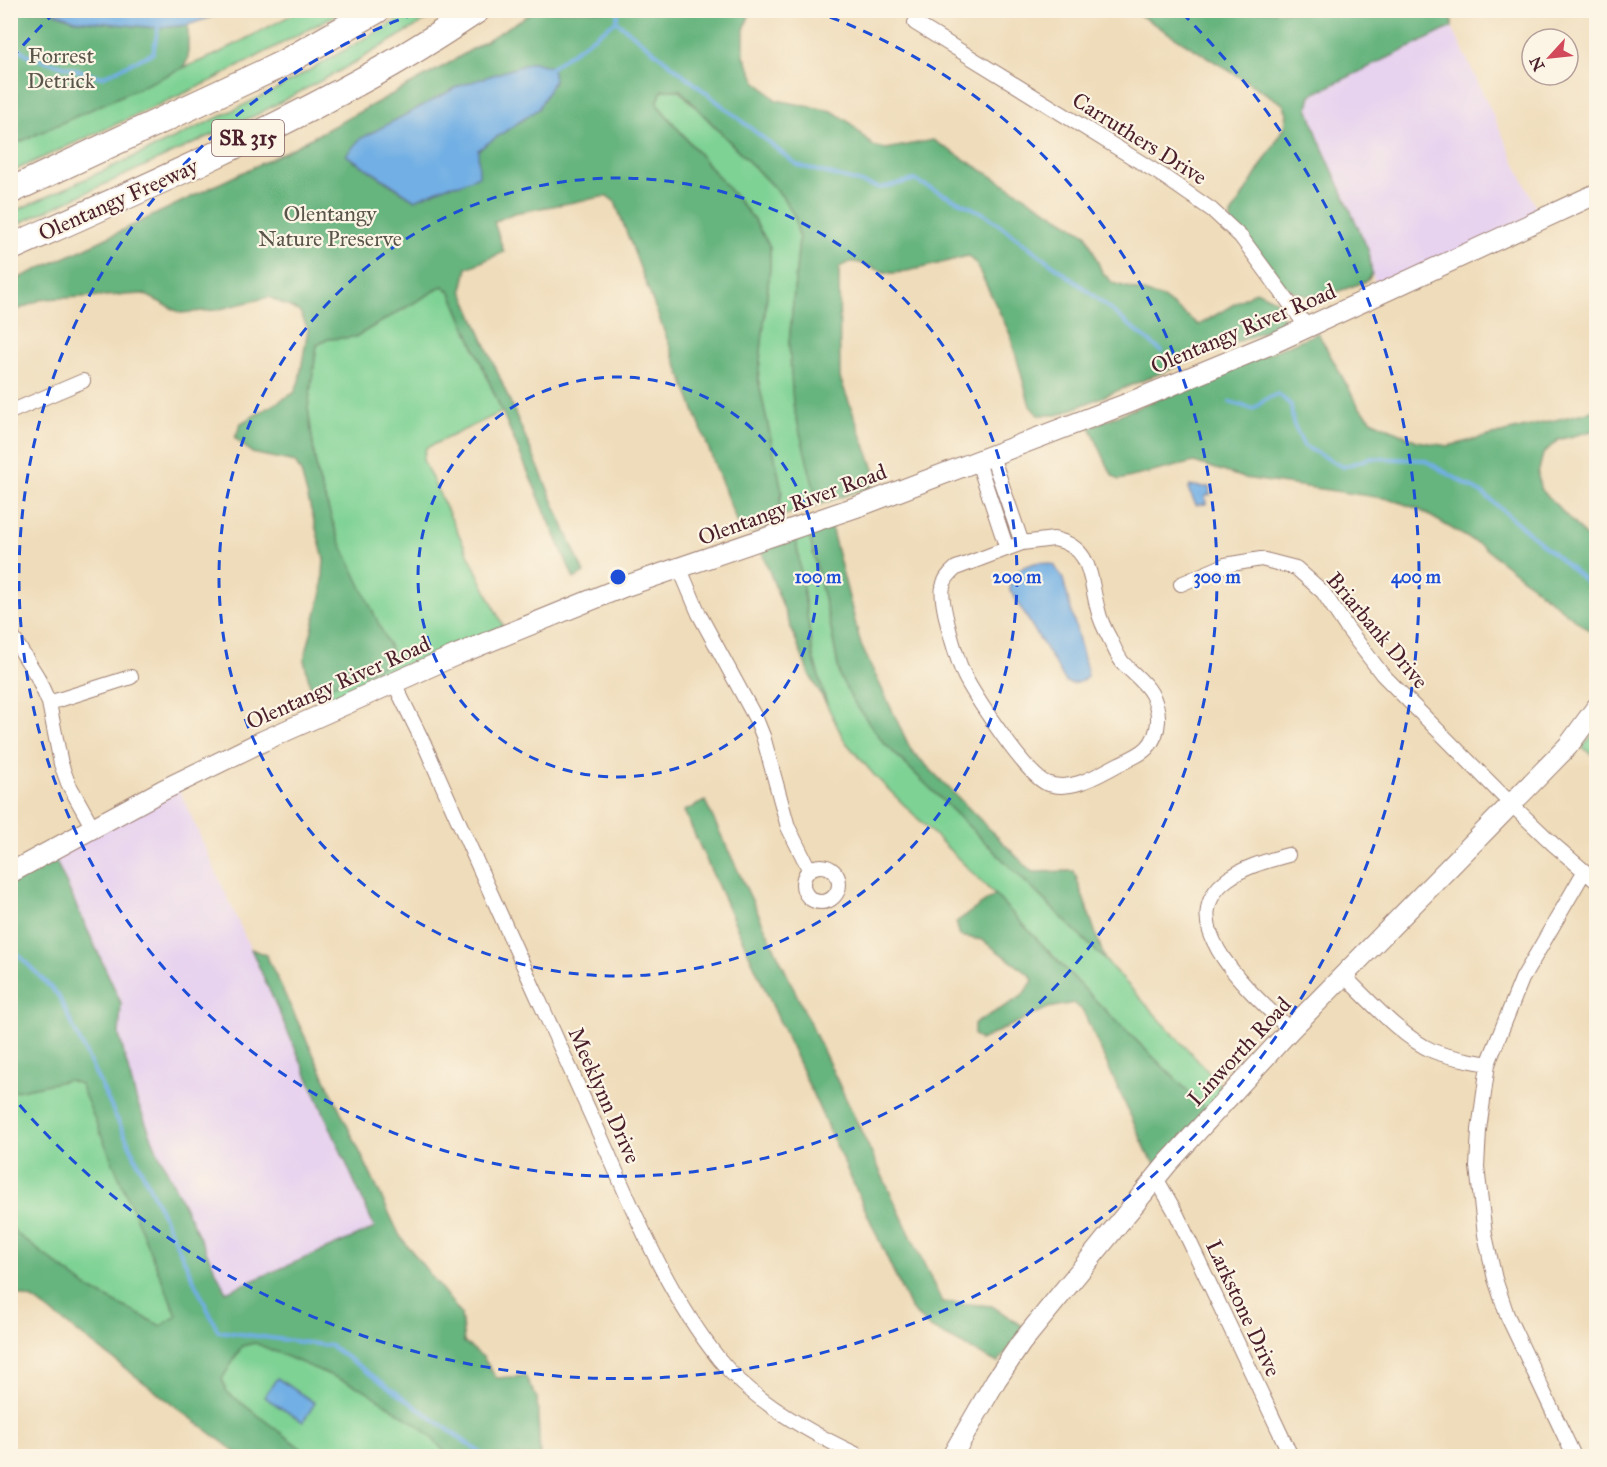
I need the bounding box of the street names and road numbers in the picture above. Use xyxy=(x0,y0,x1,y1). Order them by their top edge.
street label: Carruthers Drive xyxy=(1067,86,1212,191)
road number: SR 315 xyxy=(212,120,284,156)
street label: Olentangy Freeway xyxy=(34,152,203,247)
street label: Olentangy River Road xyxy=(1147,277,1340,380)
street label: Olentangy River Road xyxy=(694,458,890,551)
street label: Briarbank Drive xyxy=(1321,566,1434,694)
street label: Olentangy River Road xyxy=(242,630,434,735)
street label: Linworth Road xyxy=(1182,991,1297,1111)
street label: Meeklynn Drive xyxy=(562,1023,647,1167)
street label: Larkstone Drive xyxy=(1200,1236,1287,1381)

